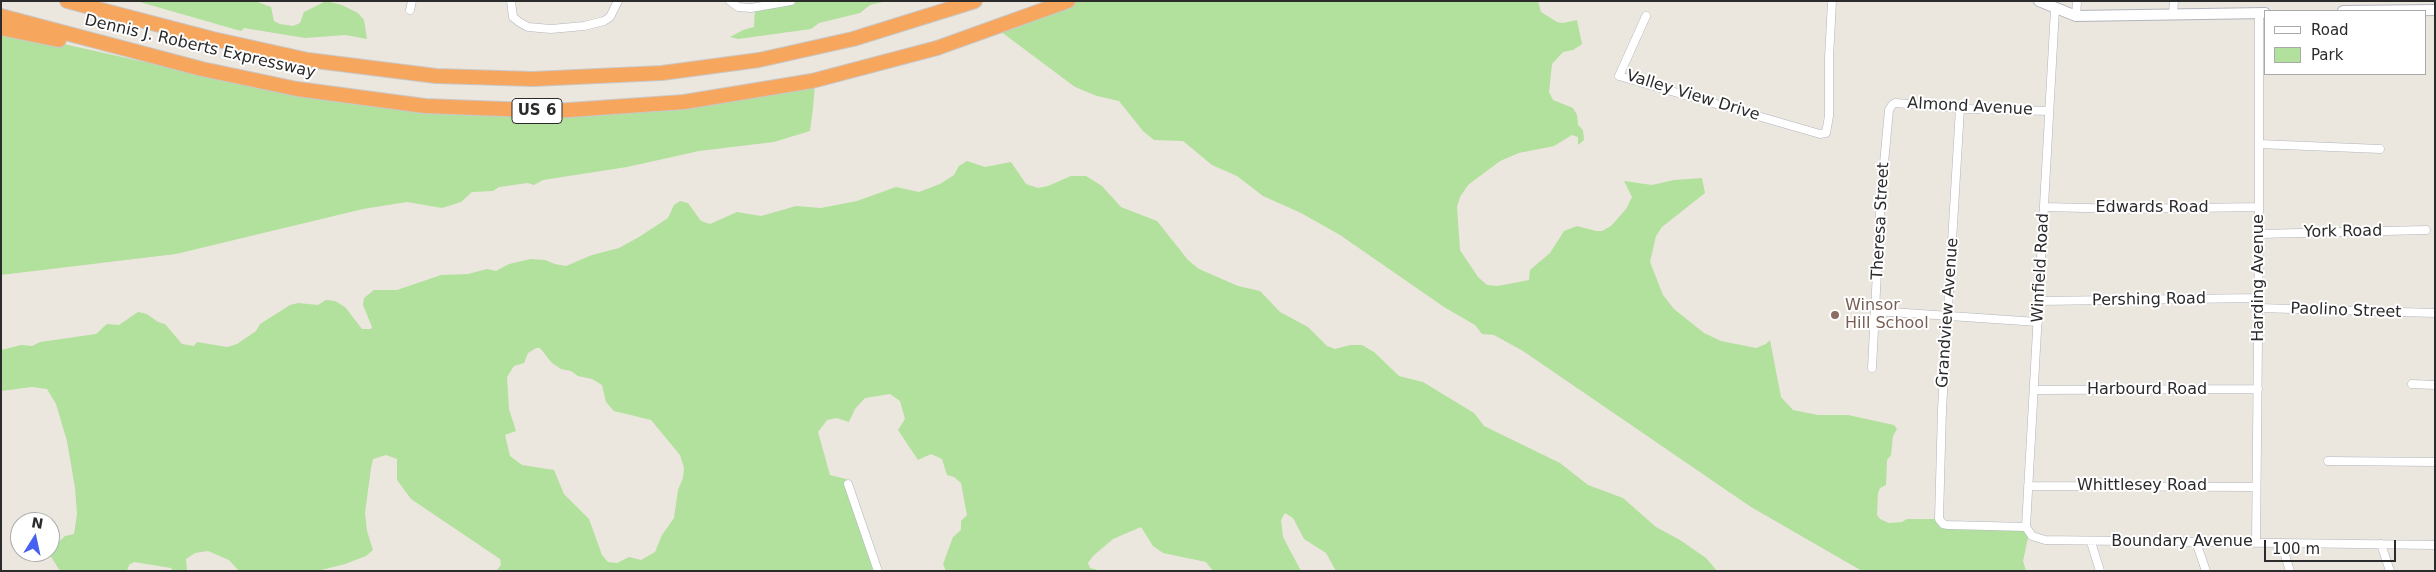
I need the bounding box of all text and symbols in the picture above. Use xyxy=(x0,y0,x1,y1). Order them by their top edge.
legend xyxy=(2264,10,2426,75)
street label: Dennis J. Roberts Expressway xyxy=(83,11,317,83)
text: Road xyxy=(2311,21,2349,39)
text: Park xyxy=(2311,46,2343,64)
street label: Valley View Drive xyxy=(1624,67,1762,125)
street label: Almond Avenue xyxy=(1907,94,2033,120)
road number: US 6 xyxy=(512,98,562,124)
street label: Theresa Street xyxy=(1868,162,1894,280)
street label: Edwards Road xyxy=(2095,198,2209,218)
street label: Winfield Road xyxy=(2029,213,2053,323)
street label: Harding Avenue xyxy=(2249,214,2269,342)
street label: York Road xyxy=(2304,222,2382,242)
street label: Grandview Avenue xyxy=(1933,237,1963,389)
street label: Pershing Road xyxy=(2092,289,2206,311)
place label: Winsor Hill School xyxy=(1845,296,1929,334)
street label: Paolino Street xyxy=(2290,299,2402,323)
marker: Winsor Hill School xyxy=(1829,309,1841,321)
street label: Harbourd Road xyxy=(2087,380,2207,400)
street label: Whittlesey Road xyxy=(2077,476,2207,496)
north arrow xyxy=(10,512,60,562)
text: N xyxy=(30,514,45,532)
scale bar xyxy=(2266,530,2398,562)
street label: Boundary Avenue xyxy=(2111,532,2253,552)
text: 100 m xyxy=(2272,540,2320,558)

